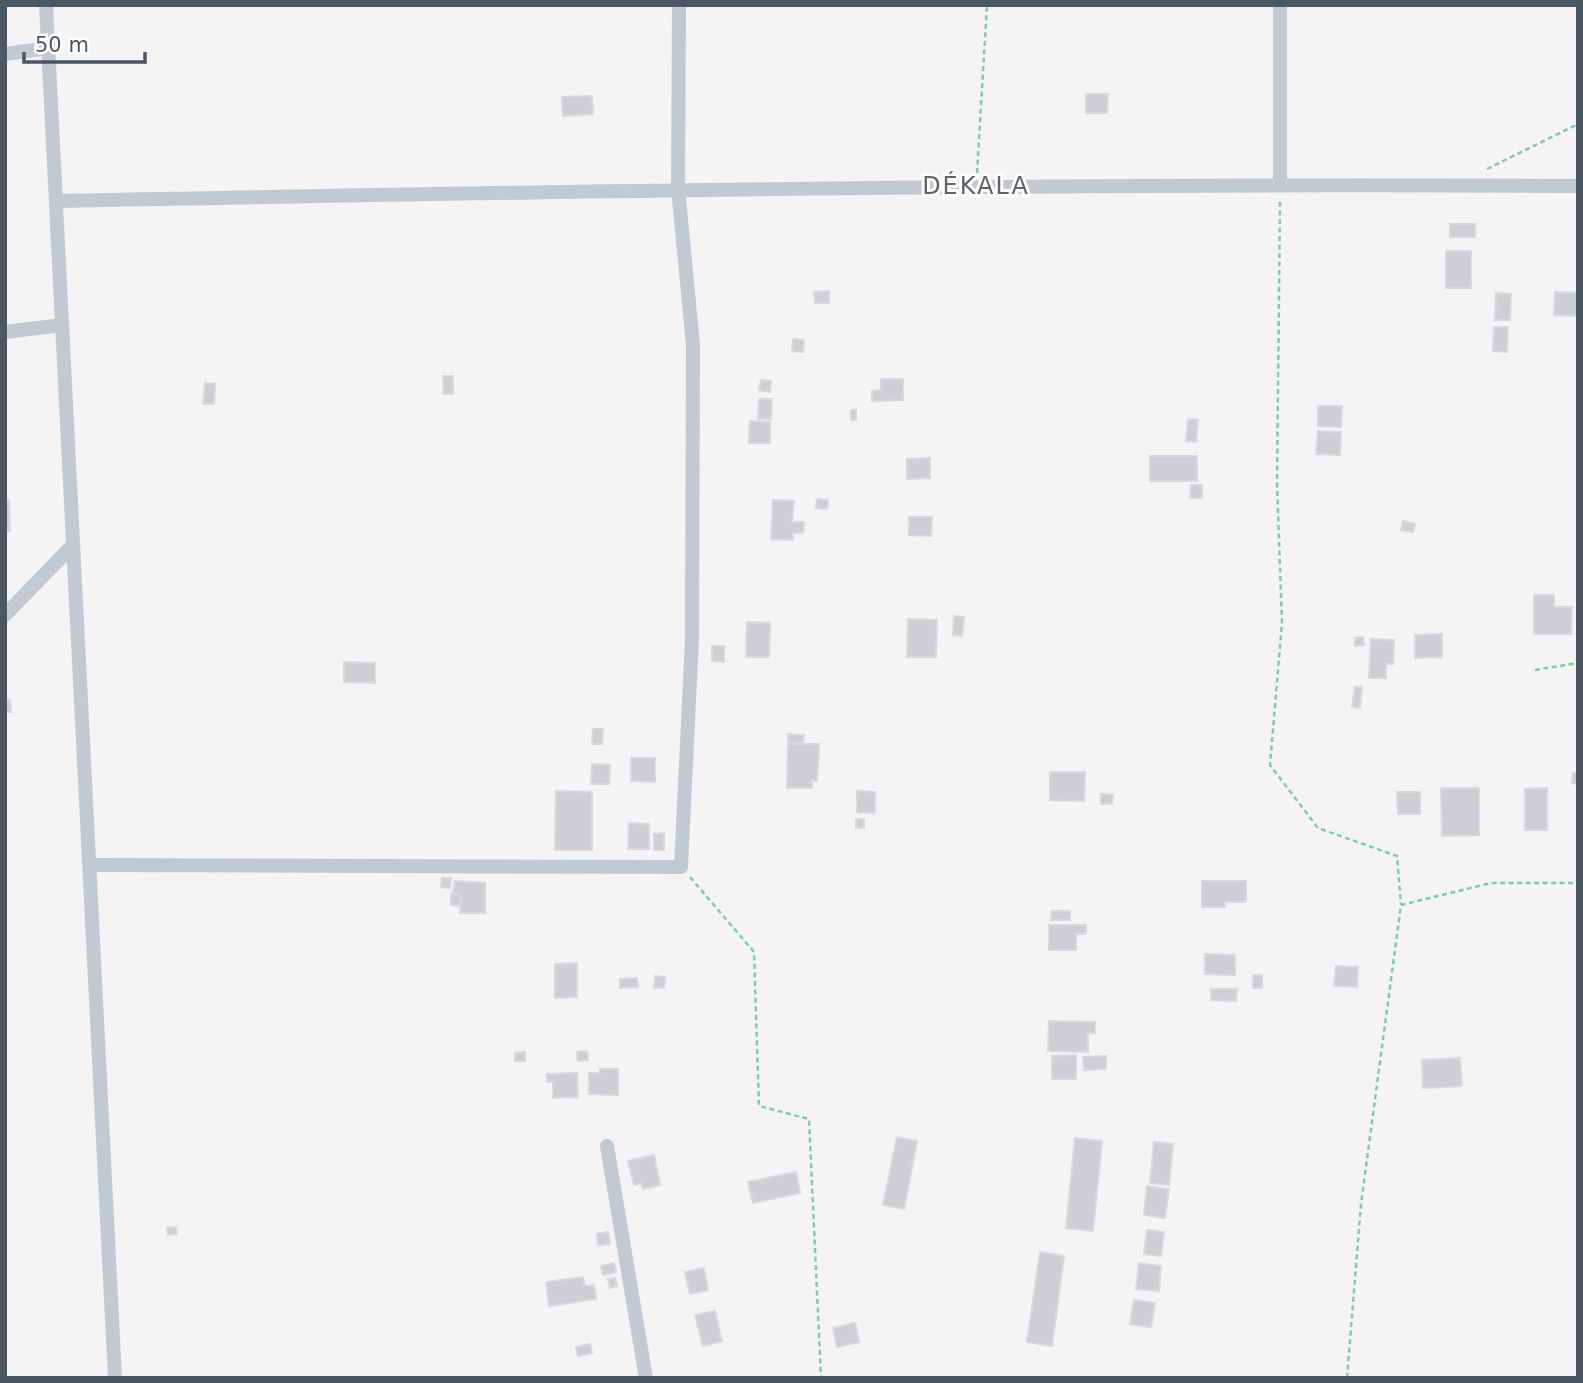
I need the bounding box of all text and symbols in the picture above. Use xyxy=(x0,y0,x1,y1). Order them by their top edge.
scale bar xyxy=(24,21,145,65)
text: 50 m xyxy=(35,33,89,57)
district label: DÉKALA xyxy=(922,171,1030,200)

